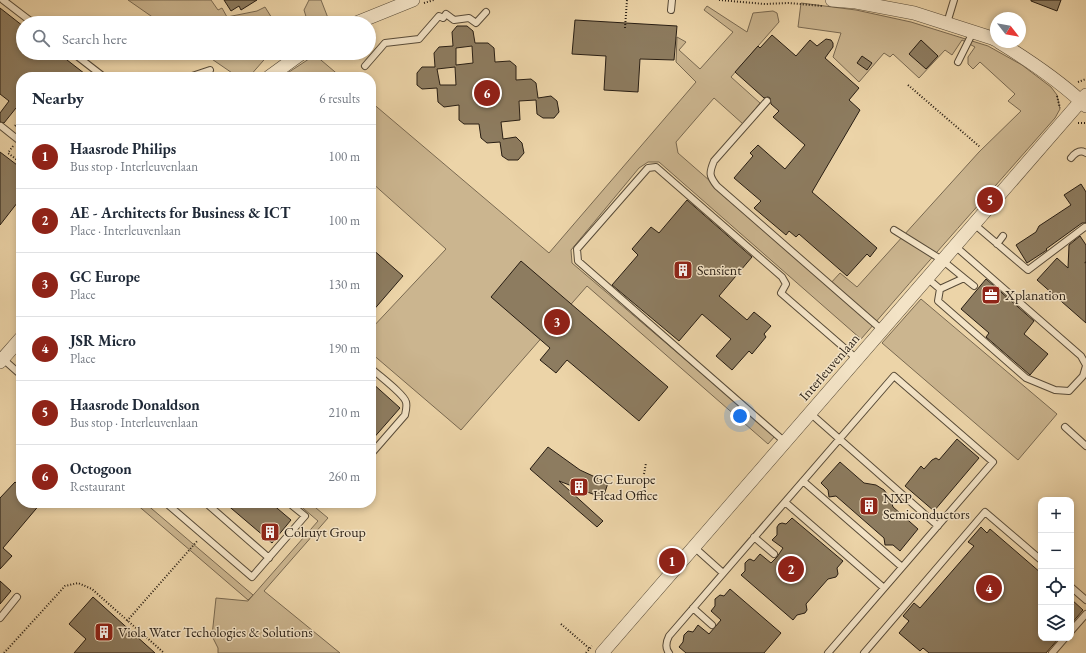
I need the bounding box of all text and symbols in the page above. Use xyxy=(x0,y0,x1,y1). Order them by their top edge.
north arrow xyxy=(990,12,1026,48)
search box xyxy=(16,16,376,60)
icon: search xyxy=(30,27,52,49)
text: Search here xyxy=(62,29,127,48)
pin: 6 xyxy=(474,78,500,108)
text: Nearby xyxy=(32,87,84,109)
text: 6 results xyxy=(319,90,360,107)
text: Haasrode Philips xyxy=(70,139,176,158)
text: 1 xyxy=(42,148,48,165)
text: 100 m xyxy=(329,148,360,165)
text: Bus stop · Interleuvenlaan xyxy=(70,158,198,175)
pin: 5 xyxy=(977,185,1003,215)
text: AE - Architects for Business & ICT xyxy=(70,203,290,222)
text: 2 xyxy=(42,212,48,229)
text: 100 m xyxy=(329,212,360,229)
text: Place · Interleuvenlaan xyxy=(70,222,181,239)
building icon: Sensient xyxy=(672,259,694,281)
place label: Sensient xyxy=(697,261,742,279)
text: GC Europe xyxy=(70,267,140,286)
text: 3 xyxy=(42,276,48,293)
text: 130 m xyxy=(329,276,360,293)
office icon: Xplanation xyxy=(980,284,1002,306)
text: Place xyxy=(70,286,96,303)
place label: Xplanation xyxy=(1004,286,1067,304)
pin: 3 xyxy=(544,307,570,337)
street label: Interleuvenlaan xyxy=(795,329,864,404)
text: JSR Micro xyxy=(70,331,136,350)
text: 4 xyxy=(42,340,48,357)
text: 190 m xyxy=(329,340,360,357)
text: Place xyxy=(70,350,96,367)
text: Haasrode Donaldson xyxy=(70,395,200,414)
text: 5 xyxy=(42,404,48,421)
text: 210 m xyxy=(329,404,360,421)
your location xyxy=(730,406,750,426)
text: Bus stop · Interleuvenlaan xyxy=(70,414,198,431)
text: Octogoon xyxy=(70,459,132,478)
text: 6 xyxy=(42,468,48,485)
text: 260 m xyxy=(329,468,360,485)
place label: GC Europe Head Office xyxy=(593,470,658,504)
building icon: GC Europe Head Office xyxy=(568,476,590,498)
text: Restaurant xyxy=(70,478,125,495)
place label: NXP Semiconductors xyxy=(883,489,970,523)
building icon: NXP Semiconductors xyxy=(858,495,880,517)
map controls xyxy=(1038,497,1074,641)
button: + xyxy=(1038,497,1074,533)
building icon: Colruyt Group xyxy=(259,521,281,543)
place label: Colruyt Group xyxy=(284,523,366,541)
button: − xyxy=(1038,533,1074,569)
pin: 1 xyxy=(659,546,685,576)
pin: 2 xyxy=(778,554,804,584)
button: locate xyxy=(1038,569,1074,605)
pin: 4 xyxy=(976,573,1002,603)
button: layers xyxy=(1038,605,1074,641)
building icon: Viola Water Techologies & Solutions xyxy=(93,621,115,643)
place label: Viola Water Techologies & Solutions xyxy=(118,623,313,641)

